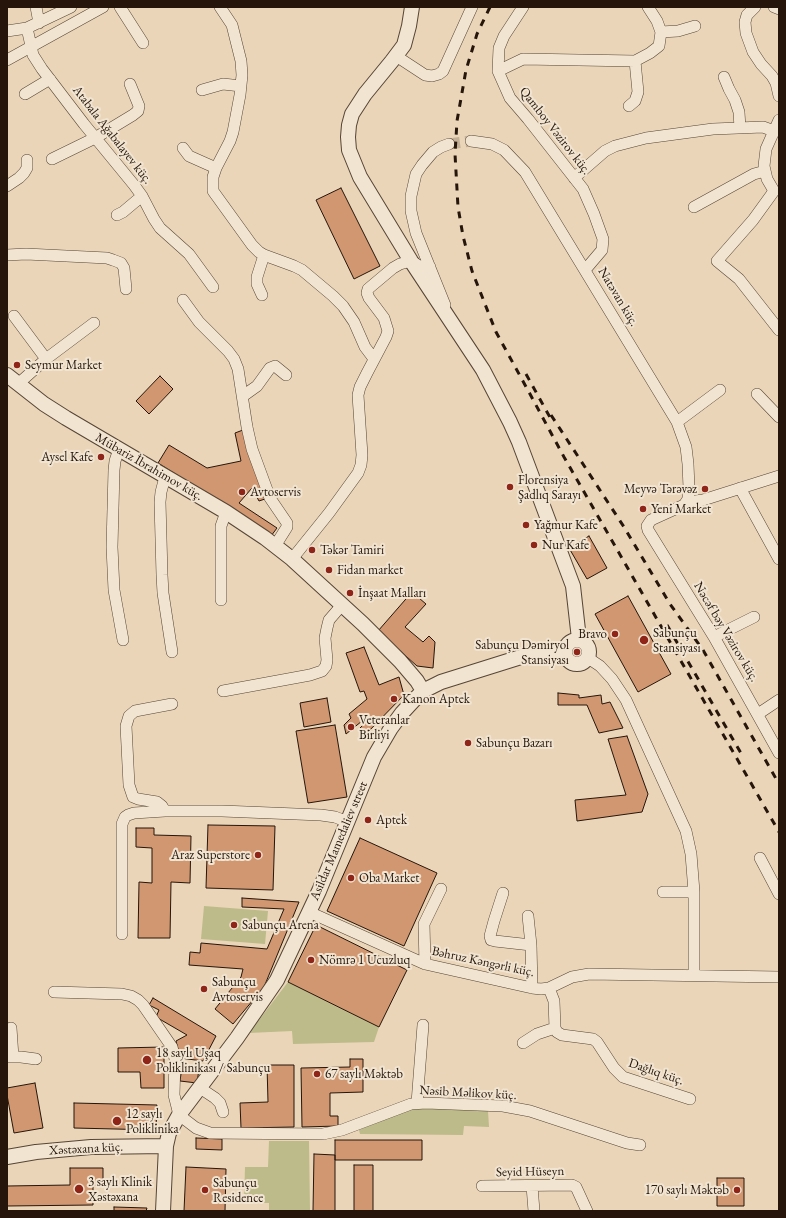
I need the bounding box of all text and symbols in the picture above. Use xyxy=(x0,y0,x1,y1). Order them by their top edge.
street label: Atabala Ağabalayev küç. xyxy=(69,83,155,187)
street label: Qamboy Vəzirov küç. xyxy=(516,84,594,178)
street label: Natəvan küç. xyxy=(594,265,642,329)
place label: Seymur Market xyxy=(25,357,102,373)
marker: Seymur Market xyxy=(12,360,22,370)
street label: Mübariz İbrahimov küç. xyxy=(92,430,206,504)
place label: Aysel Kafe xyxy=(41,449,93,465)
marker: Aysel Kafe xyxy=(96,452,106,462)
place label: Florensiya Şadlıq Sarayı xyxy=(518,472,581,503)
place label: Meyvə Tərəvəz xyxy=(624,481,697,497)
marker: Florensiya Şadlıq Sarayı xyxy=(505,482,515,492)
place label: Avtoservis xyxy=(250,484,301,500)
marker: Meyvə Tərəvəz xyxy=(700,484,710,494)
marker: Avtoservis xyxy=(237,487,247,497)
place label: Yeni Market xyxy=(651,501,711,517)
marker: Yeni Market xyxy=(638,504,648,514)
place label: Yağmur Kafe xyxy=(534,517,598,533)
marker: Yağmur Kafe xyxy=(521,520,531,530)
place label: Nur Kafe xyxy=(542,537,589,553)
marker: Nur Kafe xyxy=(529,540,539,550)
place label: Təkər Tamiri xyxy=(320,542,384,558)
marker: Təkər Tamiri xyxy=(307,545,317,555)
place label: Fidan market xyxy=(337,562,403,578)
marker: Fidan market xyxy=(324,565,334,575)
street label: Nəcəf bəy Vəzirov küç. xyxy=(690,579,762,685)
place label: İnşaat Malları xyxy=(358,585,426,601)
marker: İnşaat Malları xyxy=(345,588,355,598)
place label: Sabunçu Stansiyası xyxy=(653,625,701,656)
place label: Bravo xyxy=(578,626,607,642)
marker: Bravo xyxy=(610,629,620,639)
marker: Sabunçu Stansiyası xyxy=(638,634,650,646)
place label: Sabunçu Dəmiryol Stansiyası xyxy=(475,637,569,668)
marker: Sabunçu Dəmiryol Stansiyası xyxy=(572,647,582,657)
place label: Kanon Aptek xyxy=(402,691,470,707)
marker: Kanon Aptek xyxy=(389,694,399,704)
place label: Veteranlar Birliyi xyxy=(359,712,410,743)
marker: Veteranlar Birliyi xyxy=(346,722,356,732)
place label: Sabunçu Bazarı xyxy=(476,735,553,751)
marker: Sabunçu Bazarı xyxy=(463,738,473,748)
street label: Asildar Mamedaliev street xyxy=(307,779,371,903)
place label: Aptek xyxy=(376,812,407,828)
marker: Aptek xyxy=(363,815,373,825)
place label: Araz Superstore xyxy=(171,847,250,863)
marker: Araz Superstore xyxy=(253,850,263,860)
place label: Oba Market xyxy=(359,870,419,886)
marker: Oba Market xyxy=(346,873,356,883)
place label: Sabunçu Arena xyxy=(242,917,319,933)
marker: Sabunçu Arena xyxy=(229,920,239,930)
street label: Bəhruz Kəngərli küç. xyxy=(430,944,536,980)
place label: Nömrə 1 Ucuzluq xyxy=(319,952,410,968)
marker: Nömrə 1 Ucuzluq xyxy=(306,955,316,965)
place label: Sabunçu Avtoservis xyxy=(212,974,263,1005)
marker: Sabunçu Avtoservis xyxy=(199,984,209,994)
place label: 18 saylı Uşaq Poliklinikası / Sabunçu xyxy=(156,1045,270,1076)
marker: 18 saylı Uşaq Poliklinikası / Sabunçu xyxy=(141,1054,153,1066)
street label: Dağlıq küç. xyxy=(626,1055,686,1089)
place label: 67 saylı Məktəb xyxy=(325,1066,403,1082)
marker: 67 saylı Məktəb xyxy=(312,1069,322,1079)
street label: Nəsib Məlikov küç. xyxy=(419,1083,517,1103)
place label: 12 saylı Poliklinika xyxy=(126,1106,179,1137)
marker: 12 saylı Poliklinika xyxy=(111,1115,123,1127)
street label: Xəstəxana küç. xyxy=(49,1139,123,1159)
street label: Seyid Hüseyn xyxy=(496,1164,564,1180)
place label: 3 saylı Klinik Xəstəxana xyxy=(88,1174,152,1205)
place label: Sabunçu Residence xyxy=(213,1175,263,1206)
place label: 170 saylı Məktəb xyxy=(645,1182,729,1198)
marker: 3 saylı Klinik Xəstəxana xyxy=(73,1183,85,1195)
marker: Sabunçu Residence xyxy=(200,1185,210,1195)
marker: 170 saylı Məktəb xyxy=(732,1185,742,1195)

